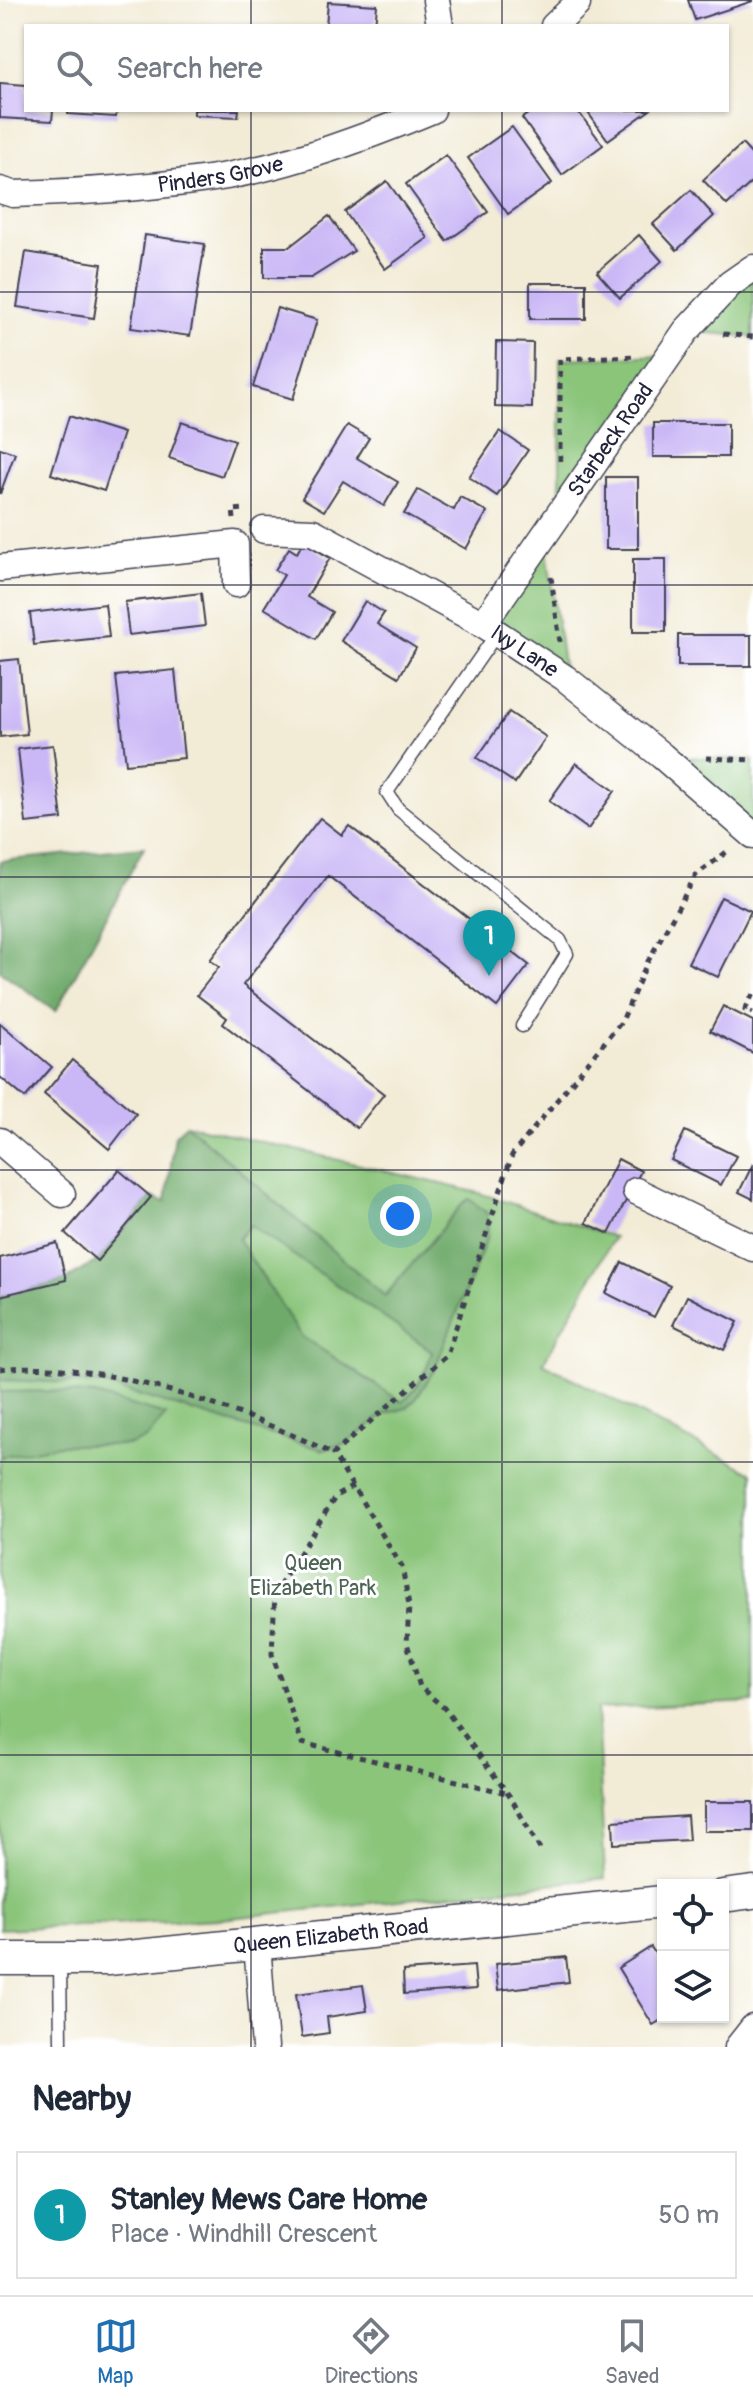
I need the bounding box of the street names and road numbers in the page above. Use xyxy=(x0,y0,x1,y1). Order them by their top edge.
street label: Pinders Grove xyxy=(156,150,286,199)
street label: Starbeck Road xyxy=(561,378,660,502)
street label: Ivy Lane xyxy=(485,619,564,684)
street label: Queen Elizabeth Road xyxy=(232,1912,430,1960)

